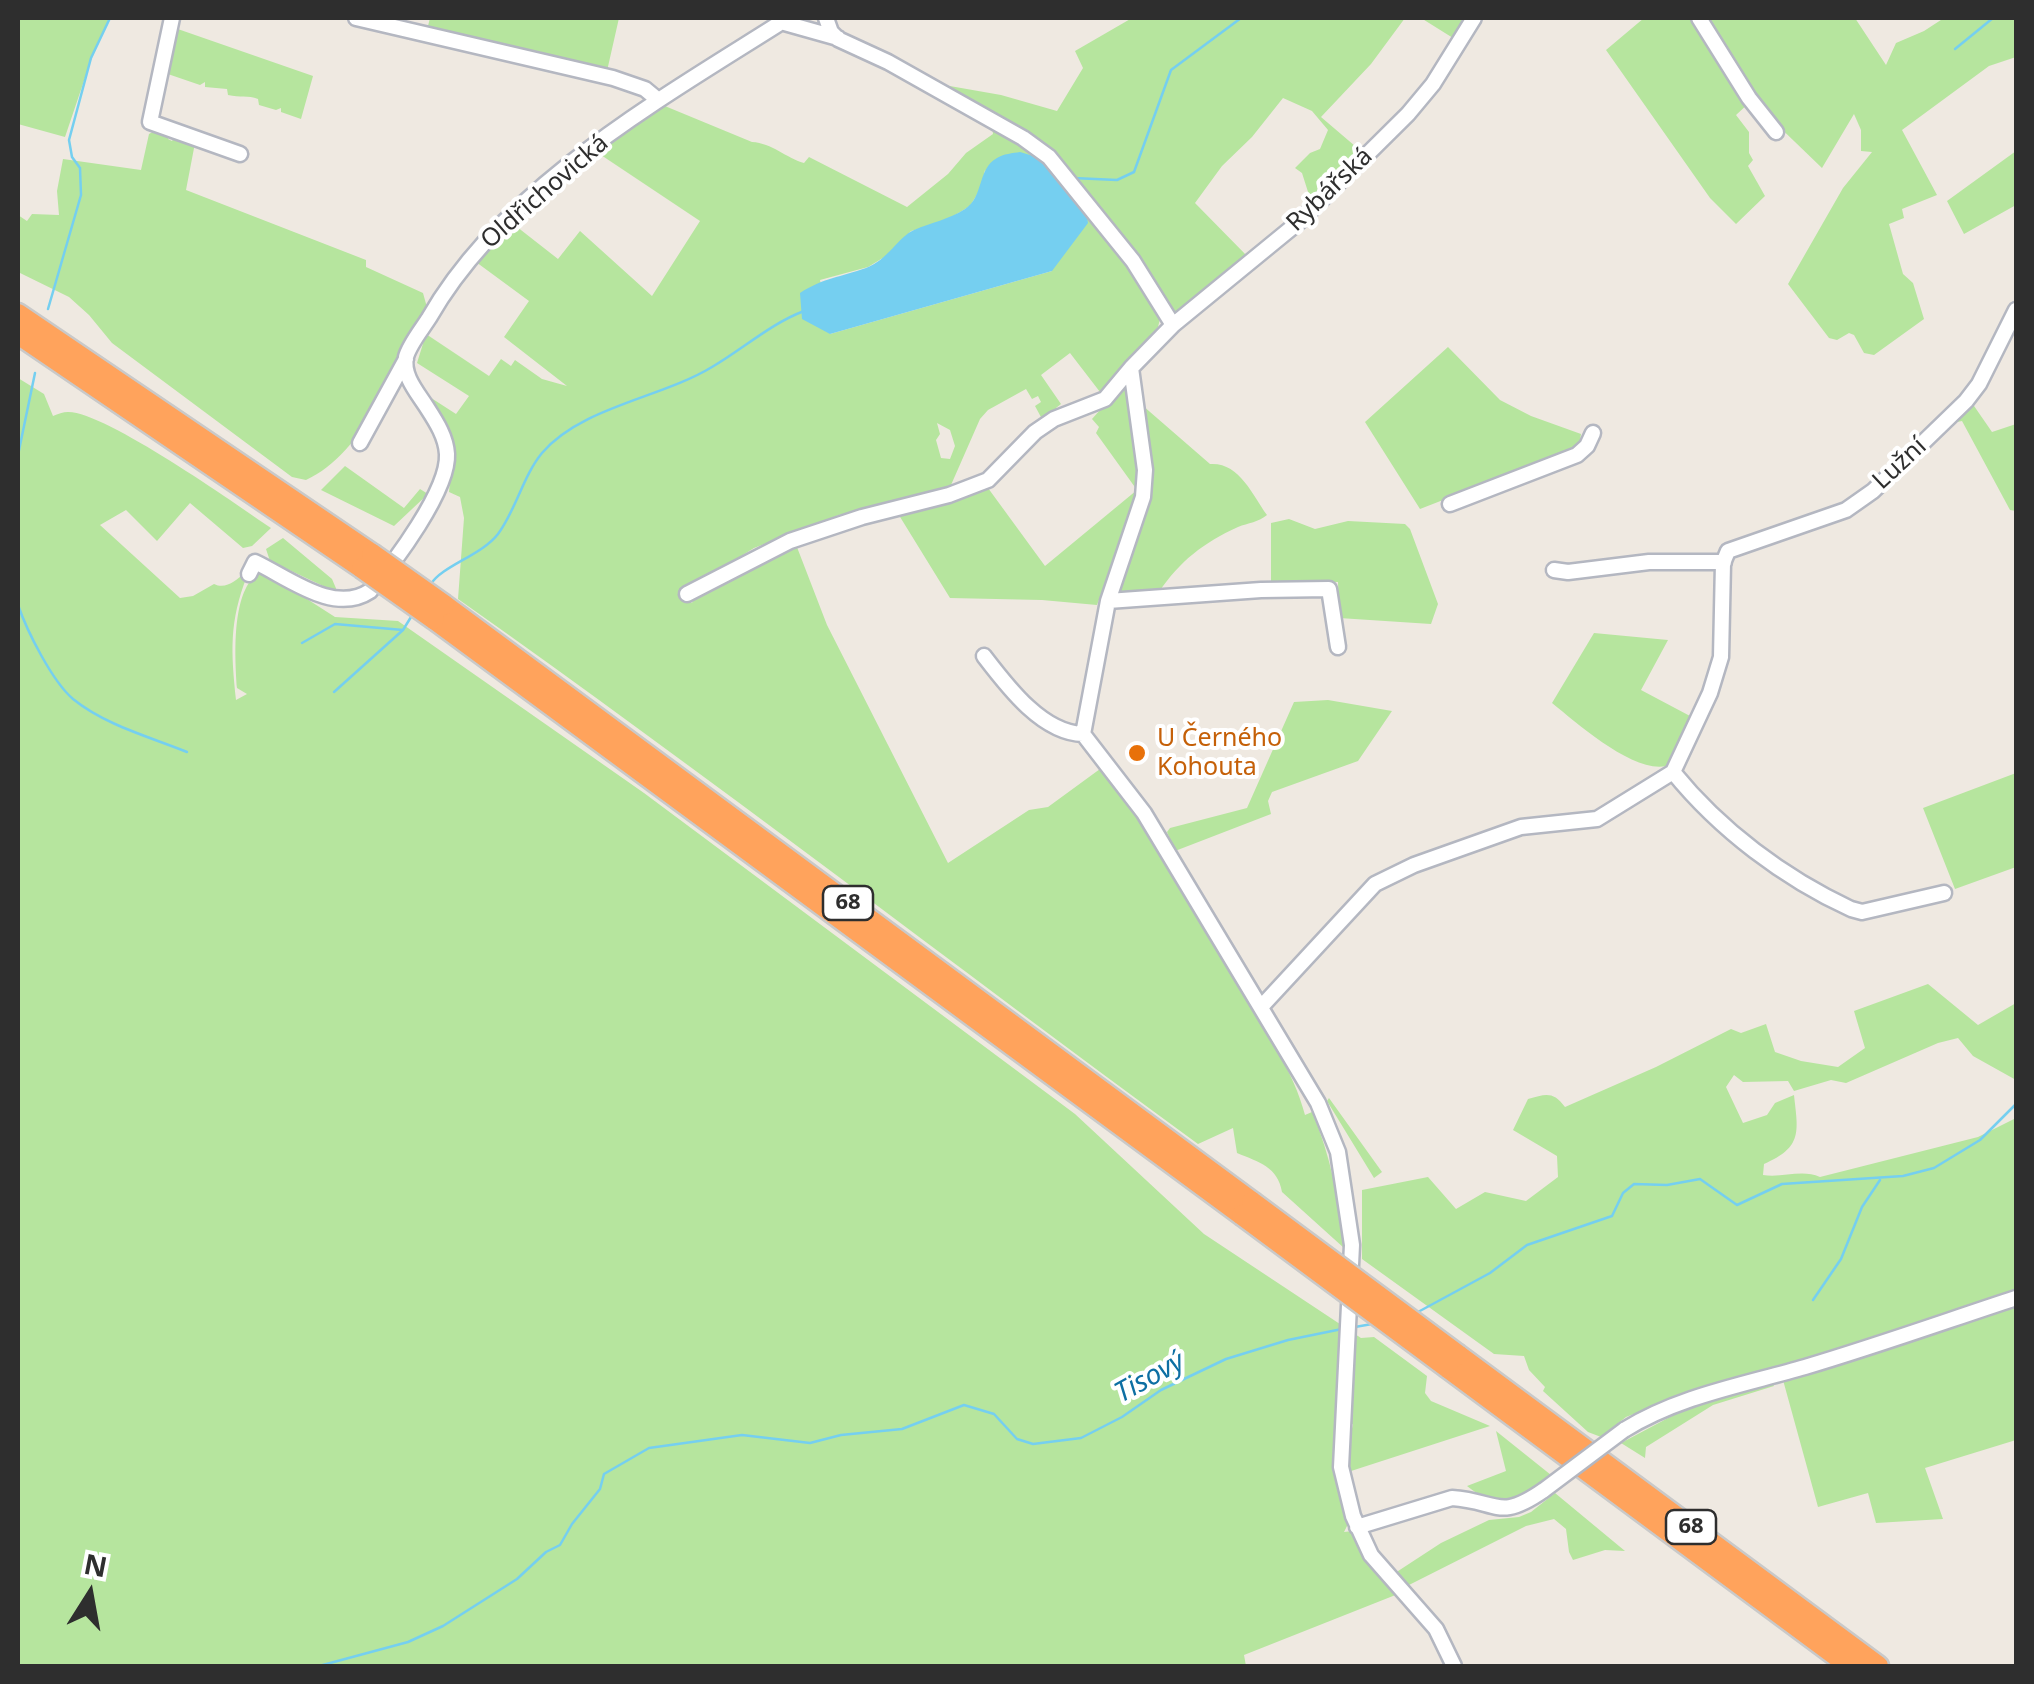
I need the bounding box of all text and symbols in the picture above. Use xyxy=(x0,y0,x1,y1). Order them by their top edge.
street label: Oldřichovická xyxy=(475,129,615,255)
street label: Rybářská xyxy=(1281,142,1379,238)
street label: Lužní xyxy=(1867,432,1933,496)
place label: U Černého Kohouta xyxy=(1157,724,1282,783)
marker: U Černého Kohouta xyxy=(1126,742,1148,764)
road number: 68 xyxy=(823,886,873,920)
water label: Tisový xyxy=(1109,1345,1191,1411)
road number: 68 xyxy=(1666,1510,1716,1544)
north arrow xyxy=(40,1544,140,1644)
text: N xyxy=(81,1544,111,1585)

